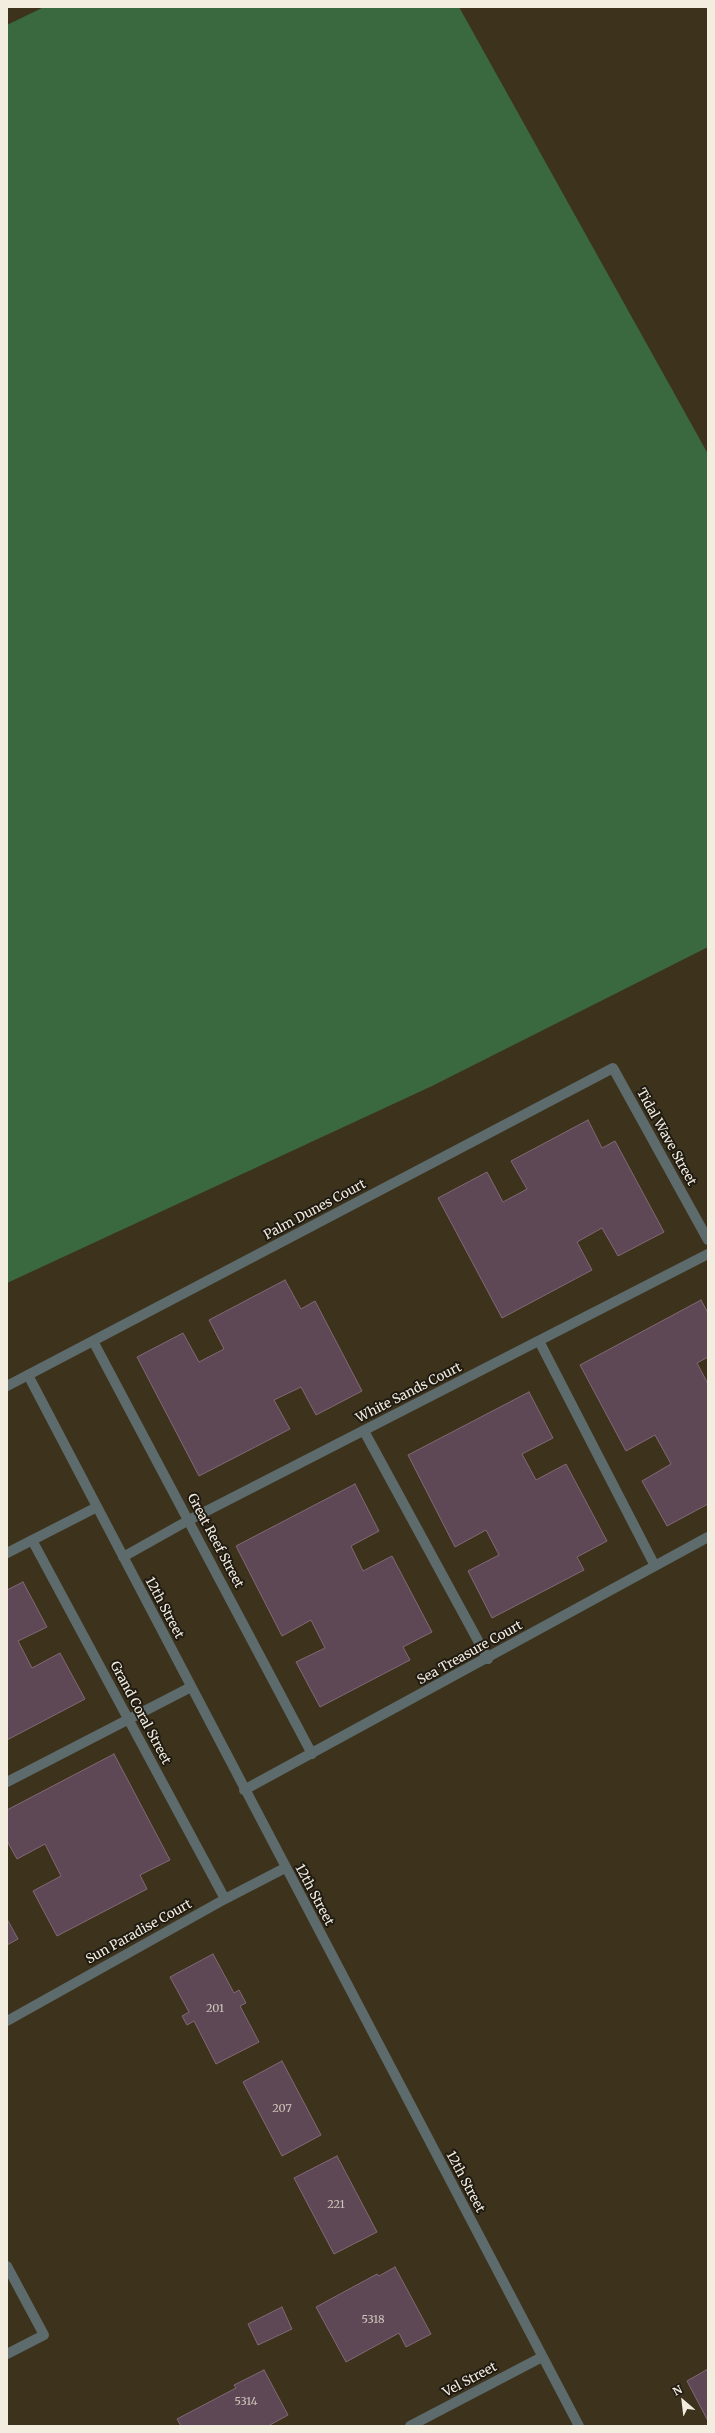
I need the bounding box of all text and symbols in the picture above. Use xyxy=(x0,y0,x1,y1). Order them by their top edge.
street label: Tidal Wave Street xyxy=(633,1086,699,1188)
street label: Palm Dunes Court xyxy=(261,1177,369,1243)
street label: White Sands Court xyxy=(354,1360,464,1426)
street label: Great Reef Street xyxy=(184,1491,246,1591)
street label: 12th Street xyxy=(141,1575,187,1641)
street label: Sea Treasure Court xyxy=(415,1618,525,1688)
street label: Grand Coral Street xyxy=(106,1659,174,1767)
street label: 12th Street xyxy=(291,1862,337,1928)
street label: Sun Paradise Court xyxy=(83,1896,195,1968)
house number: 201 xyxy=(206,2002,224,2016)
house number: 207 xyxy=(272,2102,292,2116)
street label: 12th Street xyxy=(442,2149,488,2215)
house number: 221 xyxy=(327,2198,345,2212)
house number: 5318 xyxy=(362,2313,384,2327)
street label: Vel Street xyxy=(440,2359,500,2401)
north arrow xyxy=(663,2381,703,2421)
text: N xyxy=(670,2382,684,2399)
house number: 5314 xyxy=(235,2395,257,2409)

